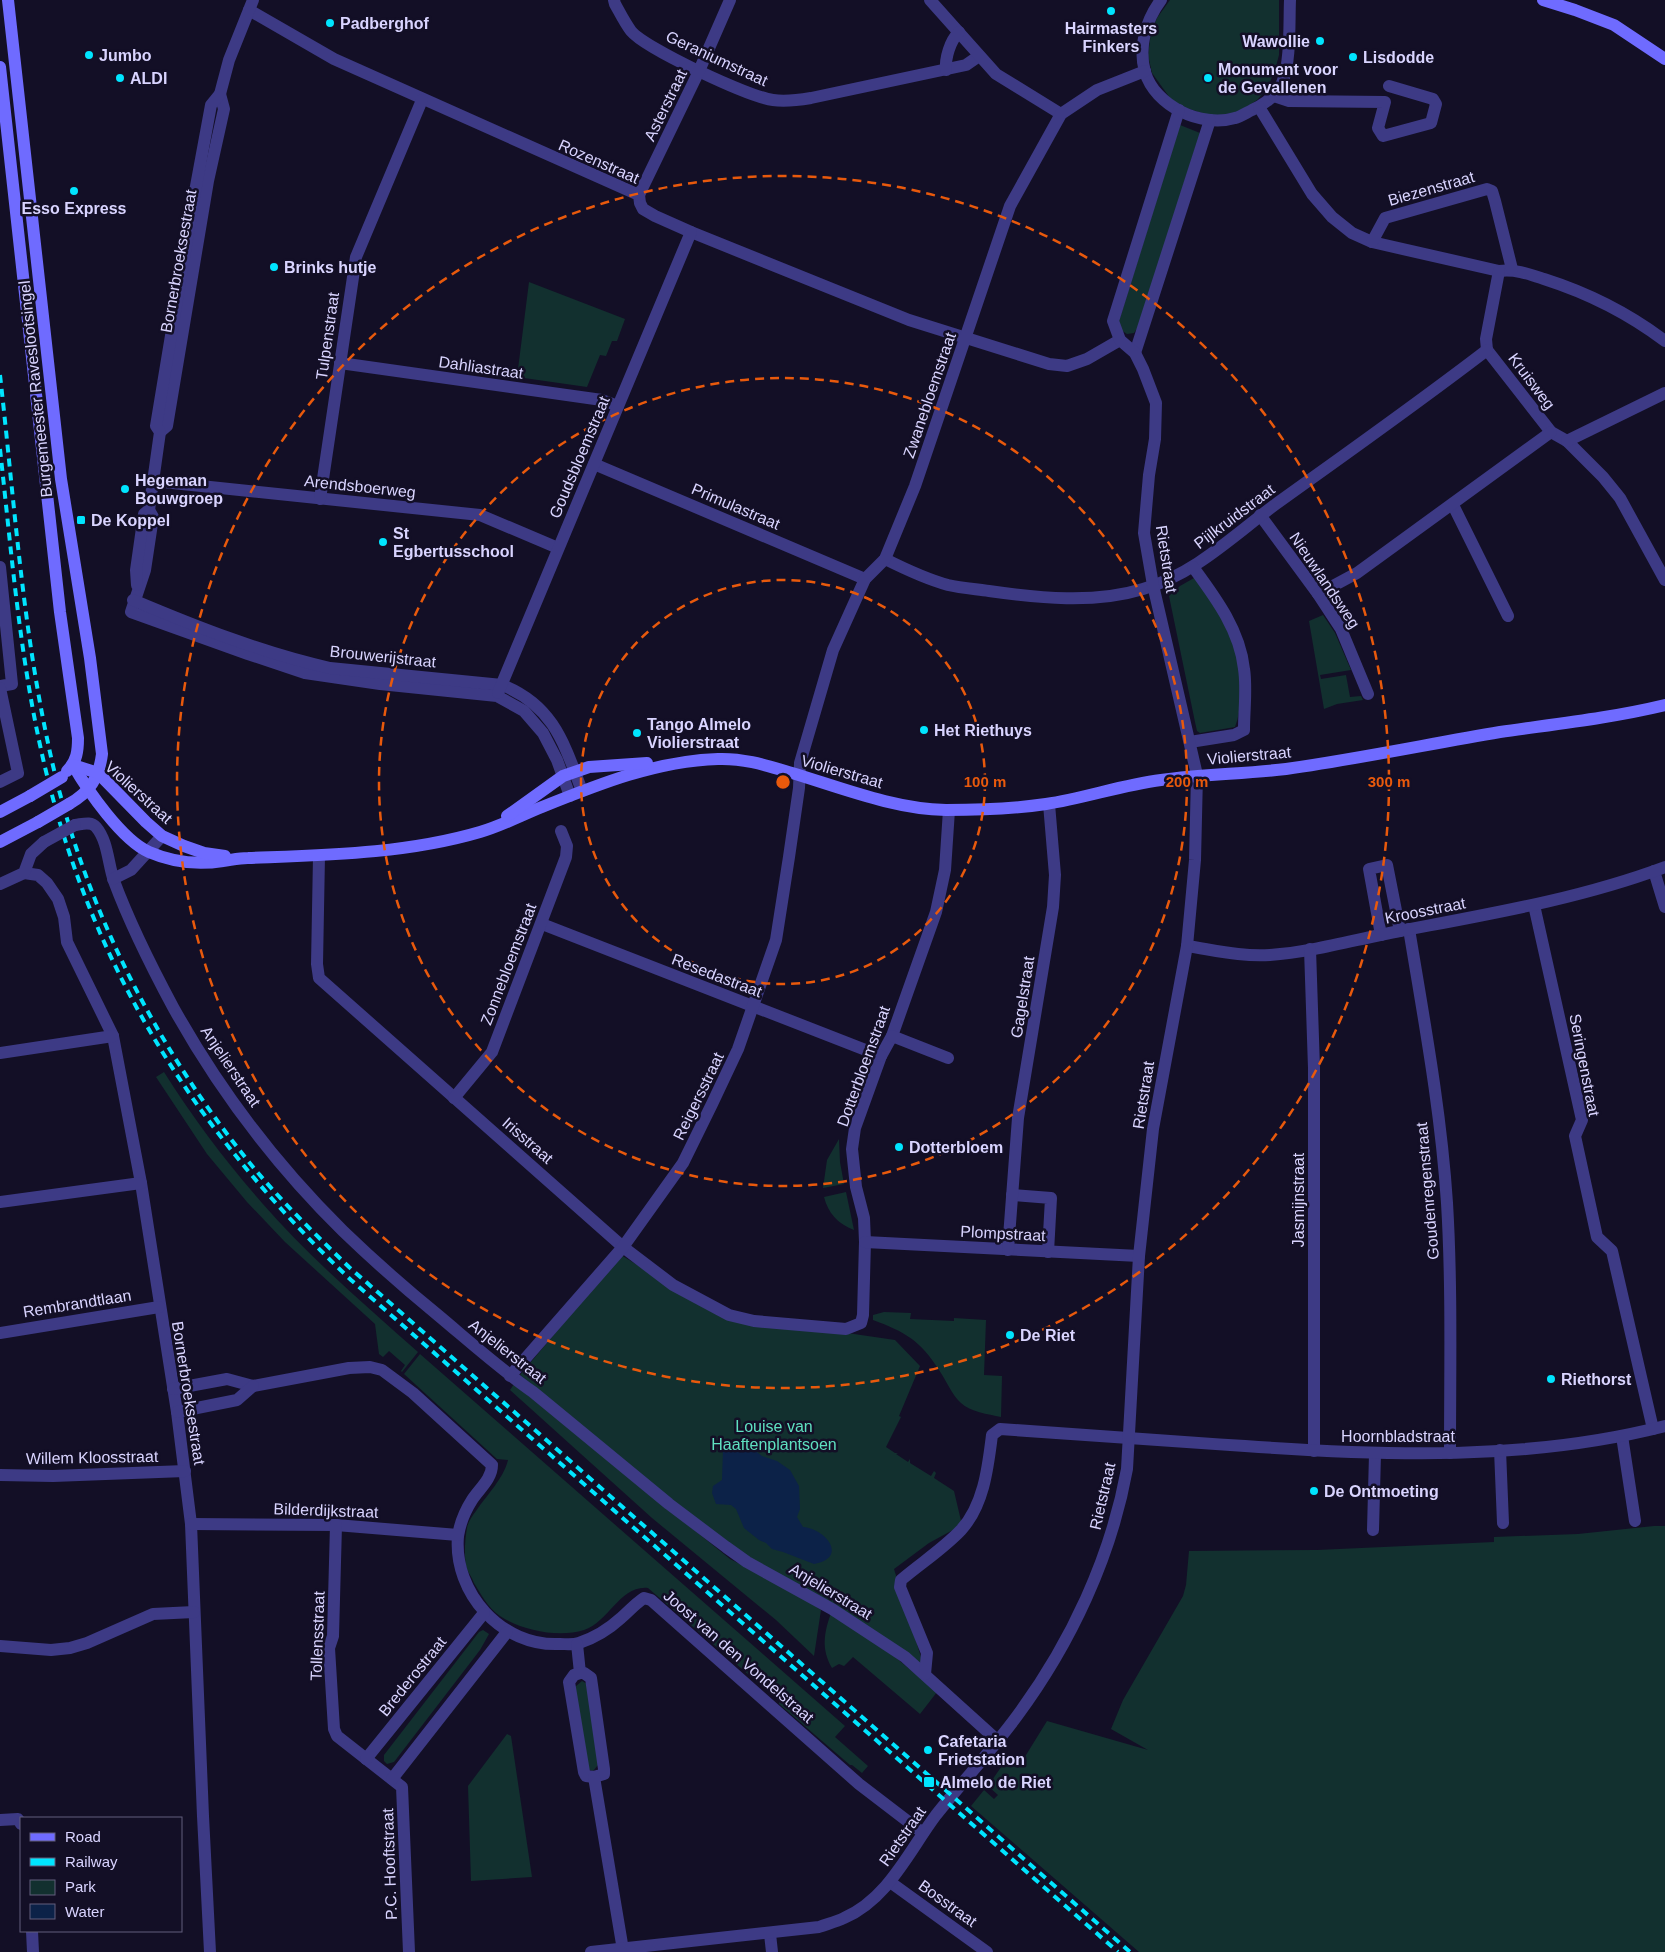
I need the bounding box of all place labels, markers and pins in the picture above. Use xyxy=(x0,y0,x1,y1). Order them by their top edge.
marker: Hairmasters Finkers xyxy=(1105,5,1117,17)
place label: Padberghof xyxy=(340,15,430,32)
marker: Padberghof xyxy=(324,17,336,29)
place label: Hairmasters Finkers xyxy=(1065,20,1157,55)
place label: Wawollie xyxy=(1242,33,1310,50)
marker: Wawollie xyxy=(1314,35,1326,47)
place label: Jumbo xyxy=(99,47,152,64)
marker: Jumbo xyxy=(83,49,95,61)
place label: Lisdodde xyxy=(1363,49,1434,66)
marker: Lisdodde xyxy=(1347,51,1359,63)
place label: Monument voor de Gevallenen xyxy=(1218,61,1338,96)
place label: ALDI xyxy=(130,70,167,87)
marker: ALDI xyxy=(114,72,126,84)
marker: Monument voor de Gevallenen xyxy=(1202,72,1214,84)
marker: Esso Express xyxy=(68,185,80,197)
place label: Esso Express xyxy=(22,200,127,217)
place label: Brinks hutje xyxy=(284,259,377,276)
marker: Brinks hutje xyxy=(268,261,280,273)
place label: Hegeman Bouwgroep xyxy=(135,472,223,507)
marker: Hegeman Bouwgroep xyxy=(119,483,131,495)
place label: De Koppel xyxy=(91,512,170,529)
marker: De Koppel xyxy=(75,514,87,526)
place label: St Egbertusschool xyxy=(393,525,514,560)
marker: St Egbertusschool xyxy=(377,536,389,548)
place label: Tango Almelo Violierstraat xyxy=(647,716,751,751)
place label: Het Riethuys xyxy=(934,722,1032,739)
marker: Het Riethuys xyxy=(918,724,930,736)
marker: Tango Almelo Violierstraat xyxy=(631,727,643,739)
centre of rings xyxy=(774,773,792,791)
place label: Dotterbloem xyxy=(909,1139,1003,1156)
marker: Dotterbloem xyxy=(893,1141,905,1153)
place label: De Riet xyxy=(1020,1327,1076,1344)
marker: De Riet xyxy=(1004,1329,1016,1341)
place label: Riethorst xyxy=(1561,1371,1632,1388)
marker: Riethorst xyxy=(1545,1373,1557,1385)
place label: De Ontmoeting xyxy=(1324,1483,1439,1500)
marker: De Ontmoeting xyxy=(1308,1485,1320,1497)
place label: Cafetaria Frietstation xyxy=(938,1733,1025,1768)
marker: Cafetaria Frietstation xyxy=(922,1744,934,1756)
place label: Almelo de Riet xyxy=(940,1774,1052,1791)
marker: Almelo de Riet xyxy=(922,1775,936,1789)

